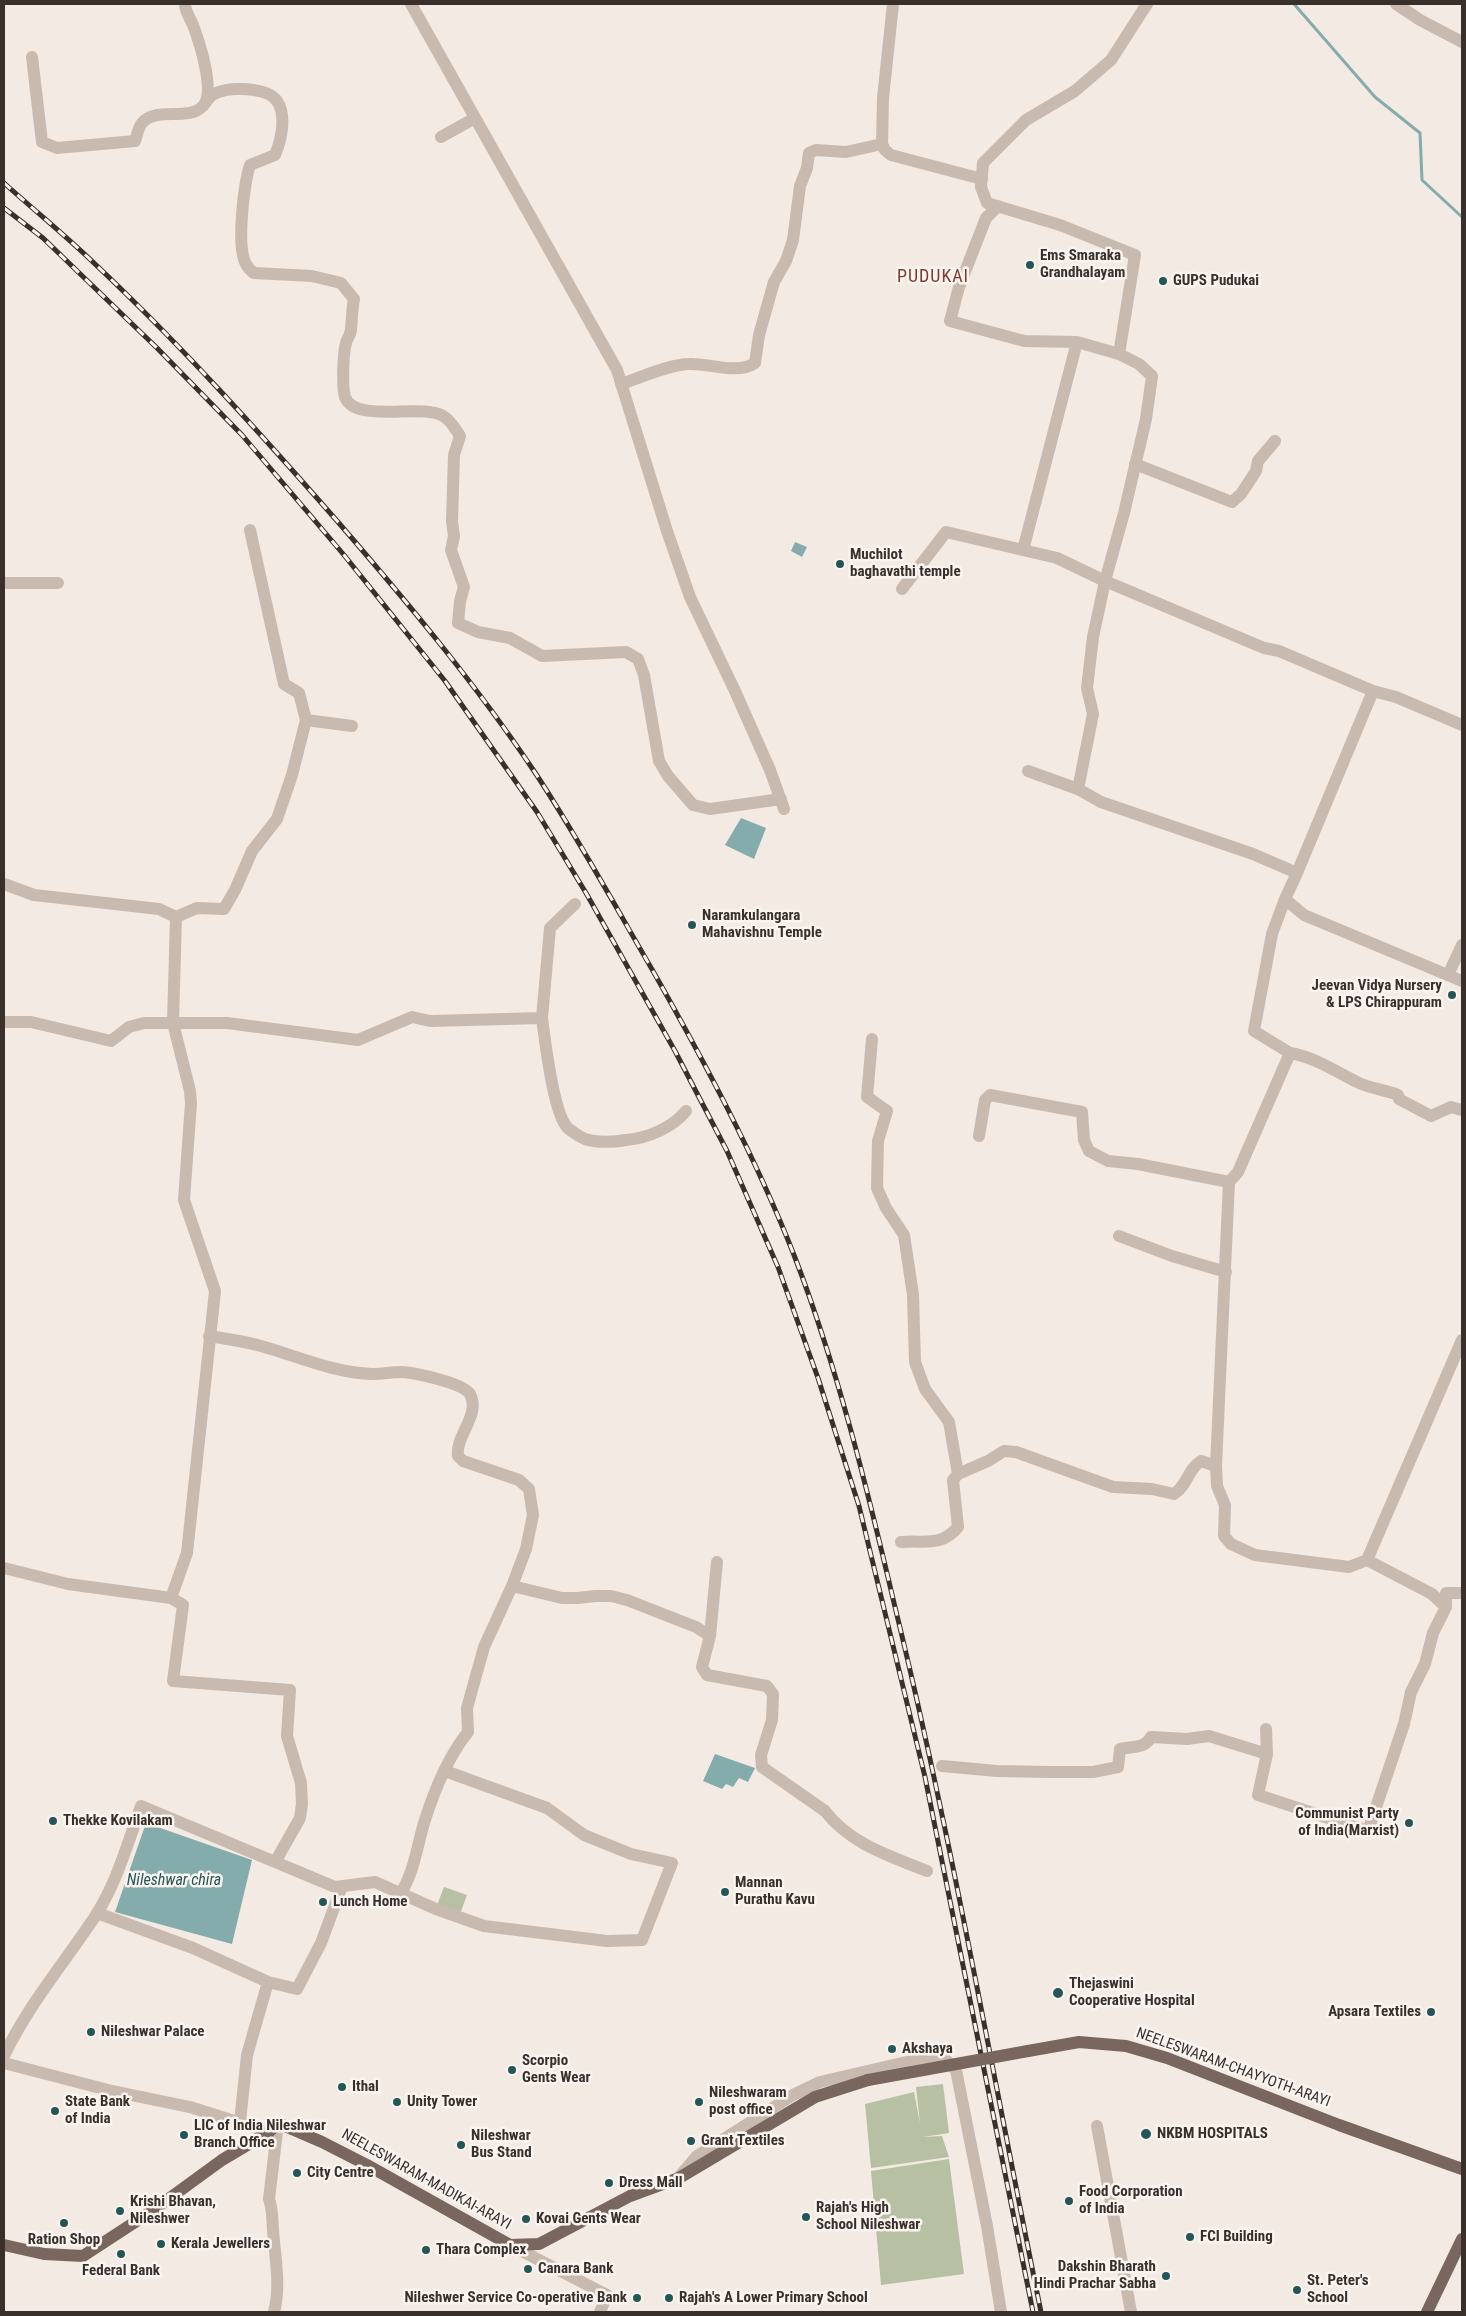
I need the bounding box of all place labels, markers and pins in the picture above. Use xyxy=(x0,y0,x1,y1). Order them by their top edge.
place label: Ems Smaraka Grandhalayam xyxy=(1040,247,1125,282)
marker: Ems Smaraka Grandhalayam xyxy=(1024,259,1036,271)
place label: GUPS Pudukai xyxy=(1173,272,1259,290)
marker: GUPS Pudukai xyxy=(1157,275,1169,287)
place label: Muchilot baghavathi temple xyxy=(850,546,961,581)
marker: Muchilot baghavathi temple xyxy=(834,558,846,570)
place label: Naramkulangara Mahavishnu Temple xyxy=(702,907,822,942)
marker: Naramkulangara Mahavishnu Temple xyxy=(686,919,698,931)
place label: Jeevan Vidya Nursery & LPS Chirappuram xyxy=(1312,977,1442,1012)
marker: Jeevan Vidya Nursery & LPS Chirappuram xyxy=(1446,989,1458,1001)
place label: Communist Party of India(Marxist) xyxy=(1295,1805,1399,1840)
place label: Thekke Kovilakam xyxy=(63,1812,173,1830)
marker: Thekke Kovilakam xyxy=(47,1815,59,1827)
marker: Communist Party of India(Marxist) xyxy=(1403,1817,1415,1829)
place label: Mannan Purathu Kavu xyxy=(735,1874,815,1909)
marker: Mannan Purathu Kavu xyxy=(719,1886,731,1898)
place label: Lunch Home xyxy=(333,1893,408,1911)
marker: Lunch Home xyxy=(317,1896,329,1908)
place label: Thejaswini Cooperative Hospital xyxy=(1069,1975,1195,2010)
marker: Thejaswini Cooperative Hospital xyxy=(1051,1986,1065,2000)
place label: Apsara Textiles xyxy=(1328,2003,1421,2021)
marker: Apsara Textiles xyxy=(1425,2006,1437,2018)
place label: Nileshwar Palace xyxy=(101,2023,205,2041)
marker: Nileshwar Palace xyxy=(85,2026,97,2038)
place label: Akshaya xyxy=(902,2040,953,2058)
marker: Akshaya xyxy=(886,2043,898,2055)
place label: Scorpio Gents Wear xyxy=(522,2052,590,2087)
marker: Scorpio Gents Wear xyxy=(506,2064,518,2076)
place label: Ithal xyxy=(352,2078,379,2096)
marker: Ithal xyxy=(336,2081,348,2093)
place label: Nileshwaram post office xyxy=(709,2084,787,2119)
place label: State Bank of India xyxy=(65,2093,130,2128)
place label: Unity Tower xyxy=(407,2093,477,2111)
marker: Unity Tower xyxy=(391,2096,403,2108)
marker: Nileshwaram post office xyxy=(693,2096,705,2108)
marker: State Bank of India xyxy=(49,2105,61,2117)
place label: LIC of India Nileshwar Branch Office xyxy=(194,2117,326,2152)
place label: NKBM HOSPITALS xyxy=(1157,2125,1268,2143)
place label: Nileshwar Bus Stand xyxy=(471,2127,532,2162)
marker: NKBM HOSPITALS xyxy=(1139,2127,1153,2141)
marker: LIC of India Nileshwar Branch Office xyxy=(178,2129,190,2141)
place label: Grant Textiles xyxy=(701,2132,785,2150)
marker: Grant Textiles xyxy=(685,2135,697,2147)
marker: Nileshwar Bus Stand xyxy=(455,2139,467,2151)
place label: City Centre xyxy=(307,2164,374,2182)
marker: City Centre xyxy=(291,2167,303,2179)
place label: Dress Mall xyxy=(619,2174,683,2192)
marker: Dress Mall xyxy=(603,2177,615,2189)
place label: Food Corporation of India xyxy=(1079,2183,1183,2218)
place label: Krishi Bhavan, Nileshwer xyxy=(130,2193,216,2228)
marker: Food Corporation of India xyxy=(1063,2195,1075,2207)
place label: Rajah's High School Nileshwar xyxy=(816,2199,920,2234)
marker: Krishi Bhavan, Nileshwer xyxy=(114,2205,126,2217)
place label: Kovai Gents Wear xyxy=(536,2210,641,2228)
marker: Rajah's High School Nileshwar xyxy=(800,2211,812,2223)
marker: Kovai Gents Wear xyxy=(520,2213,532,2225)
marker: Ration Shop xyxy=(58,2217,70,2229)
place label: FCI Building xyxy=(1200,2228,1273,2246)
place label: Ration Shop xyxy=(28,2231,100,2249)
marker: FCI Building xyxy=(1184,2231,1196,2243)
place label: Kerala Jewellers xyxy=(171,2235,270,2253)
marker: Kerala Jewellers xyxy=(155,2238,167,2250)
place label: Thara Complex xyxy=(436,2241,526,2259)
marker: Thara Complex xyxy=(420,2244,432,2256)
marker: Federal Bank xyxy=(115,2248,127,2260)
place label: Dakshin Bharath Hindi Prachar Sabha xyxy=(1034,2258,1156,2293)
place label: Canara Bank xyxy=(538,2260,613,2278)
place label: Federal Bank xyxy=(82,2262,160,2280)
marker: Canara Bank xyxy=(522,2263,534,2275)
marker: Dakshin Bharath Hindi Prachar Sabha xyxy=(1160,2270,1172,2282)
place label: St. Peter's School xyxy=(1307,2272,1369,2307)
marker: St. Peter's School xyxy=(1291,2284,1303,2296)
place label: Nileshwer Service Co-operative Bank xyxy=(404,2289,627,2307)
place label: Rajah's A Lower Primary School xyxy=(679,2289,868,2307)
marker: Nileshwer Service Co-operative Bank xyxy=(631,2292,643,2304)
marker: Rajah's A Lower Primary School xyxy=(663,2292,675,2304)

